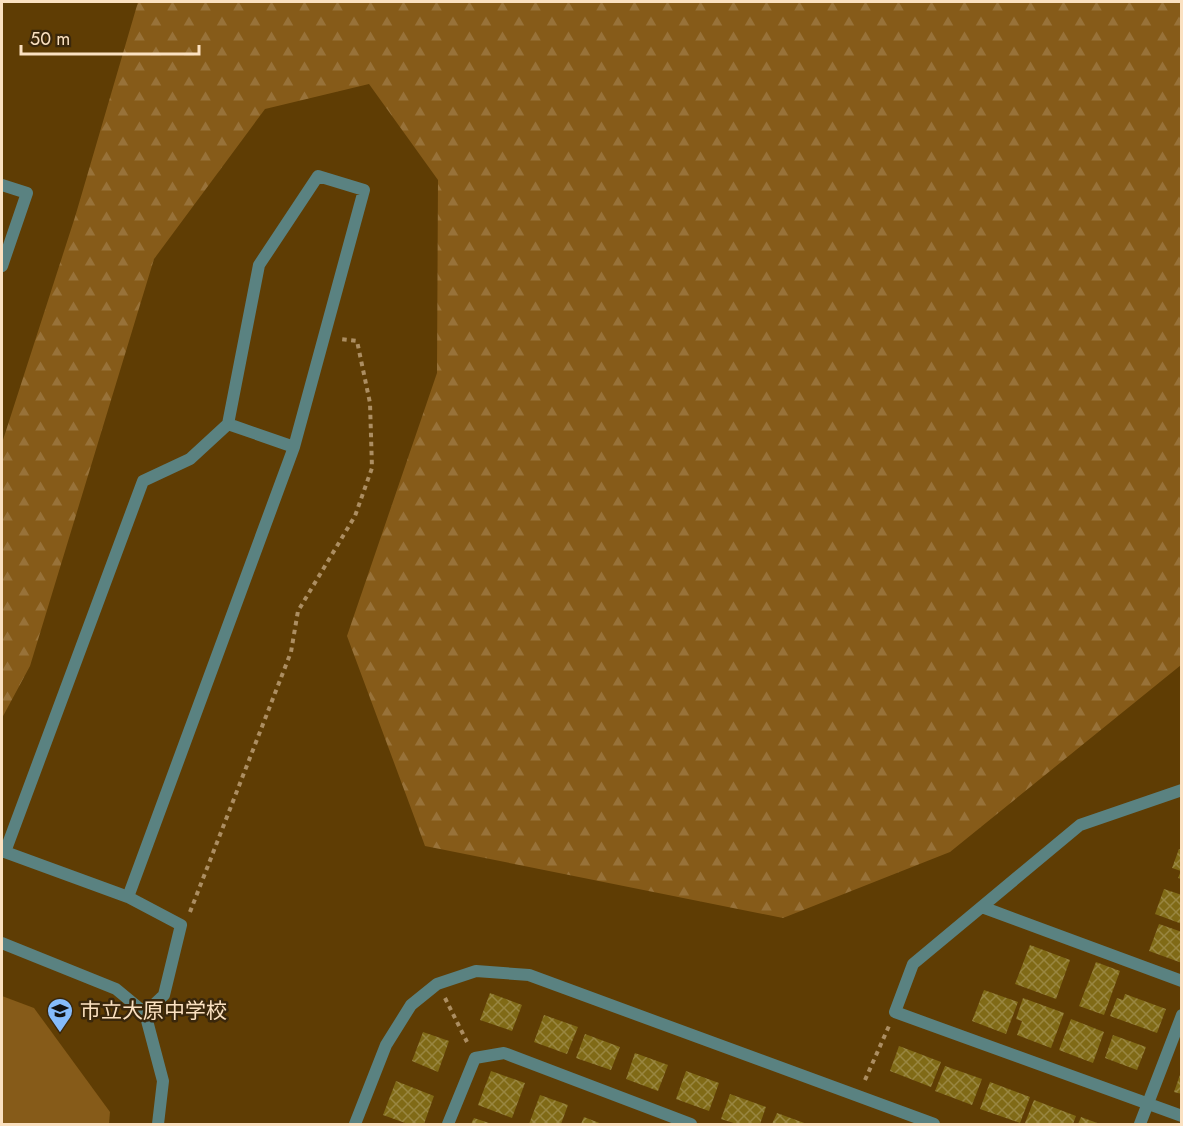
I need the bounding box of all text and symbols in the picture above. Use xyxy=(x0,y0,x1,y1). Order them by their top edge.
scale bar xyxy=(21,18,200,56)
text: 50 m xyxy=(30,26,70,52)
school or university icon: 市立大原中学校 xyxy=(45,996,75,1034)
place label: 市立大原中学校 xyxy=(80,996,227,1026)

